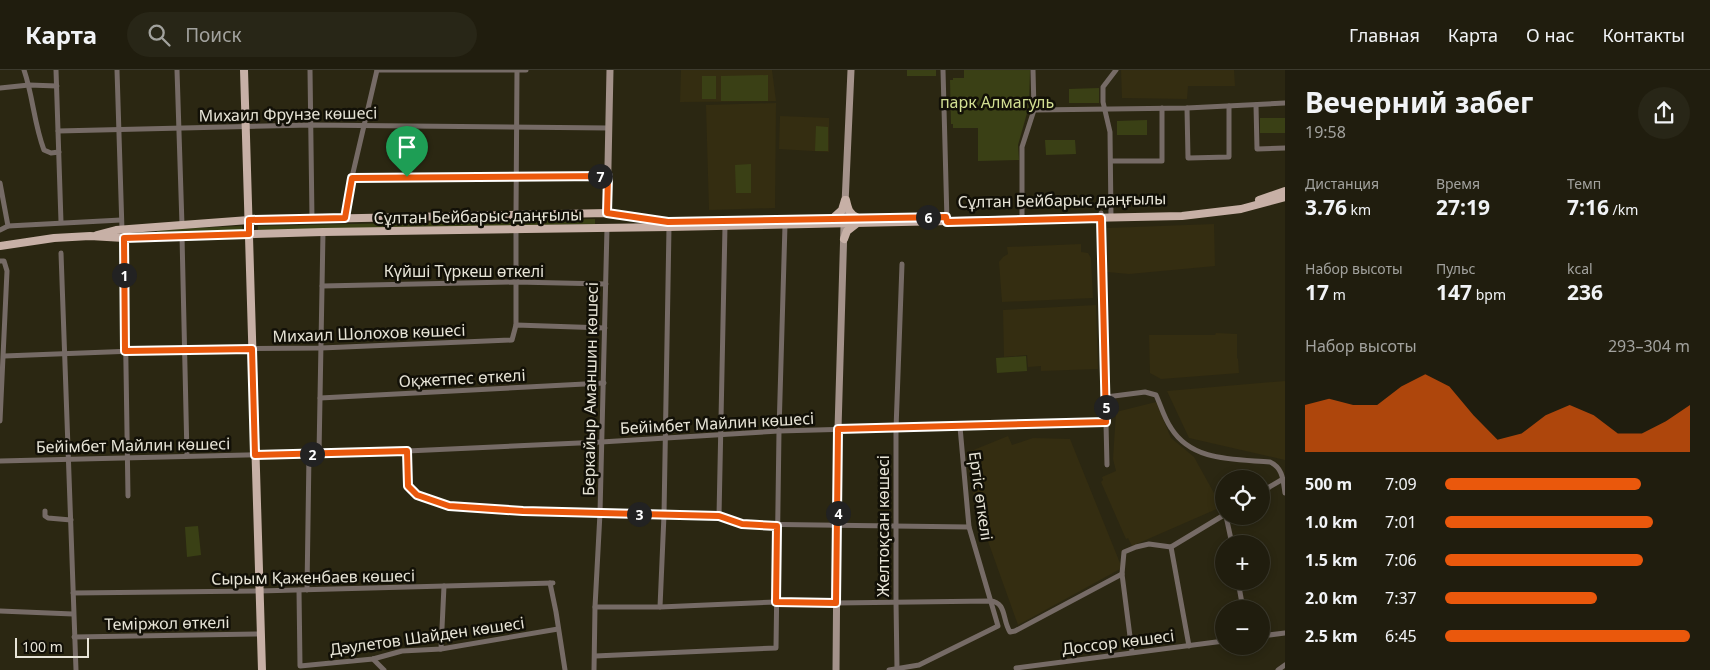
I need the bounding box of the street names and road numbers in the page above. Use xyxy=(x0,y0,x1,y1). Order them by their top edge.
street label: Михаил Фрунзе көшесі xyxy=(198,101,378,127)
street label: Сұлтан Бейбарыс даңғылы xyxy=(957,187,1167,213)
street label: Сұлтан Бейбарыс даңғылы xyxy=(373,203,583,229)
street label: Күйші Түркеш өткелі xyxy=(384,260,544,282)
street label: Беркайыр Аманшин көшесі xyxy=(577,282,603,496)
street label: Михаил Шолохов көшесі xyxy=(272,319,466,347)
street label: Оқжетпес өткелі xyxy=(398,364,526,392)
street label: Бейімбет Майлин көшесі xyxy=(619,407,815,439)
street label: Бейімбет Майлин көшесі xyxy=(36,432,230,458)
street label: Ертіс өткелі xyxy=(964,450,998,542)
street label: Желтоқсан көшесі xyxy=(872,455,894,597)
street label: Сырым Қаженбаев көшесі xyxy=(211,564,415,590)
street label: Теміржол өткелі xyxy=(104,611,230,635)
street label: Дәулетов Шайден көшесі xyxy=(328,611,526,661)
street label: Доссор көшесі xyxy=(1061,624,1175,660)

